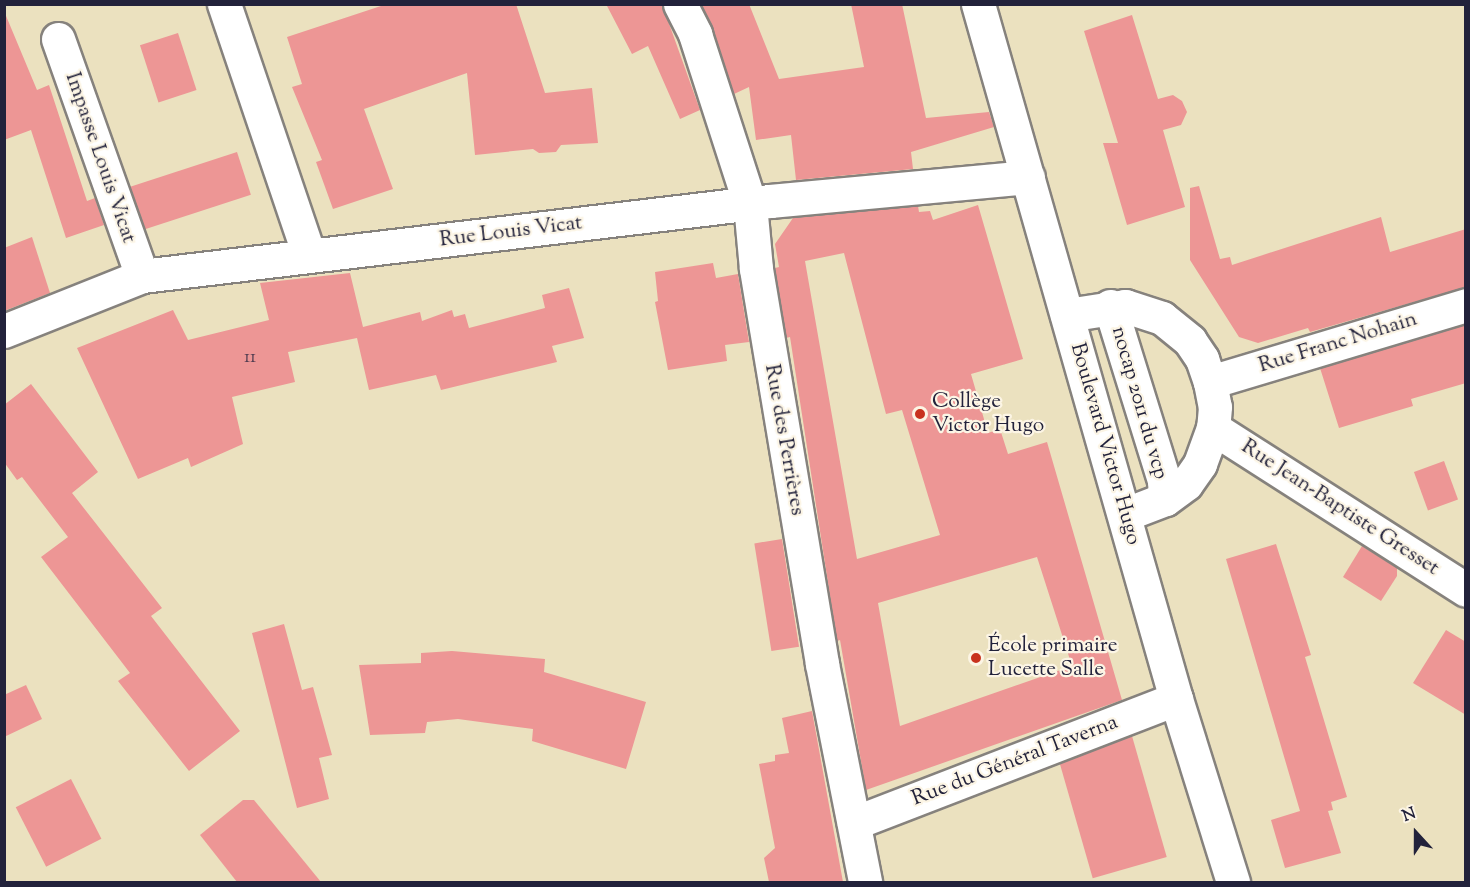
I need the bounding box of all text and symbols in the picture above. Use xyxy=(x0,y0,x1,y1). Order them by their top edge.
street label: Impasse Louis Vicat xyxy=(59,69,141,247)
street label: Rue Louis Vicat xyxy=(438,211,584,253)
street label: Rue Franc Nohain xyxy=(1256,307,1420,379)
street label: nocap 2011 du vcp xyxy=(1105,324,1173,482)
street label: Boulevard Victor Hugo xyxy=(1064,340,1146,548)
house number: 11 xyxy=(244,347,256,369)
street label: Rue des Perrières xyxy=(758,362,810,518)
place label: Collège Victor Hugo xyxy=(932,389,1044,439)
marker: Collège Victor Hugo xyxy=(913,407,927,421)
street label: Rue Jean-Baptiste Gresset xyxy=(1236,435,1444,581)
place label: École primaire Lucette Salle xyxy=(988,633,1118,683)
marker: École primaire Lucette Salle xyxy=(969,651,983,665)
street label: Rue du Général Taverna xyxy=(909,710,1121,812)
north arrow xyxy=(1386,803,1446,863)
text: N xyxy=(1399,803,1419,829)

